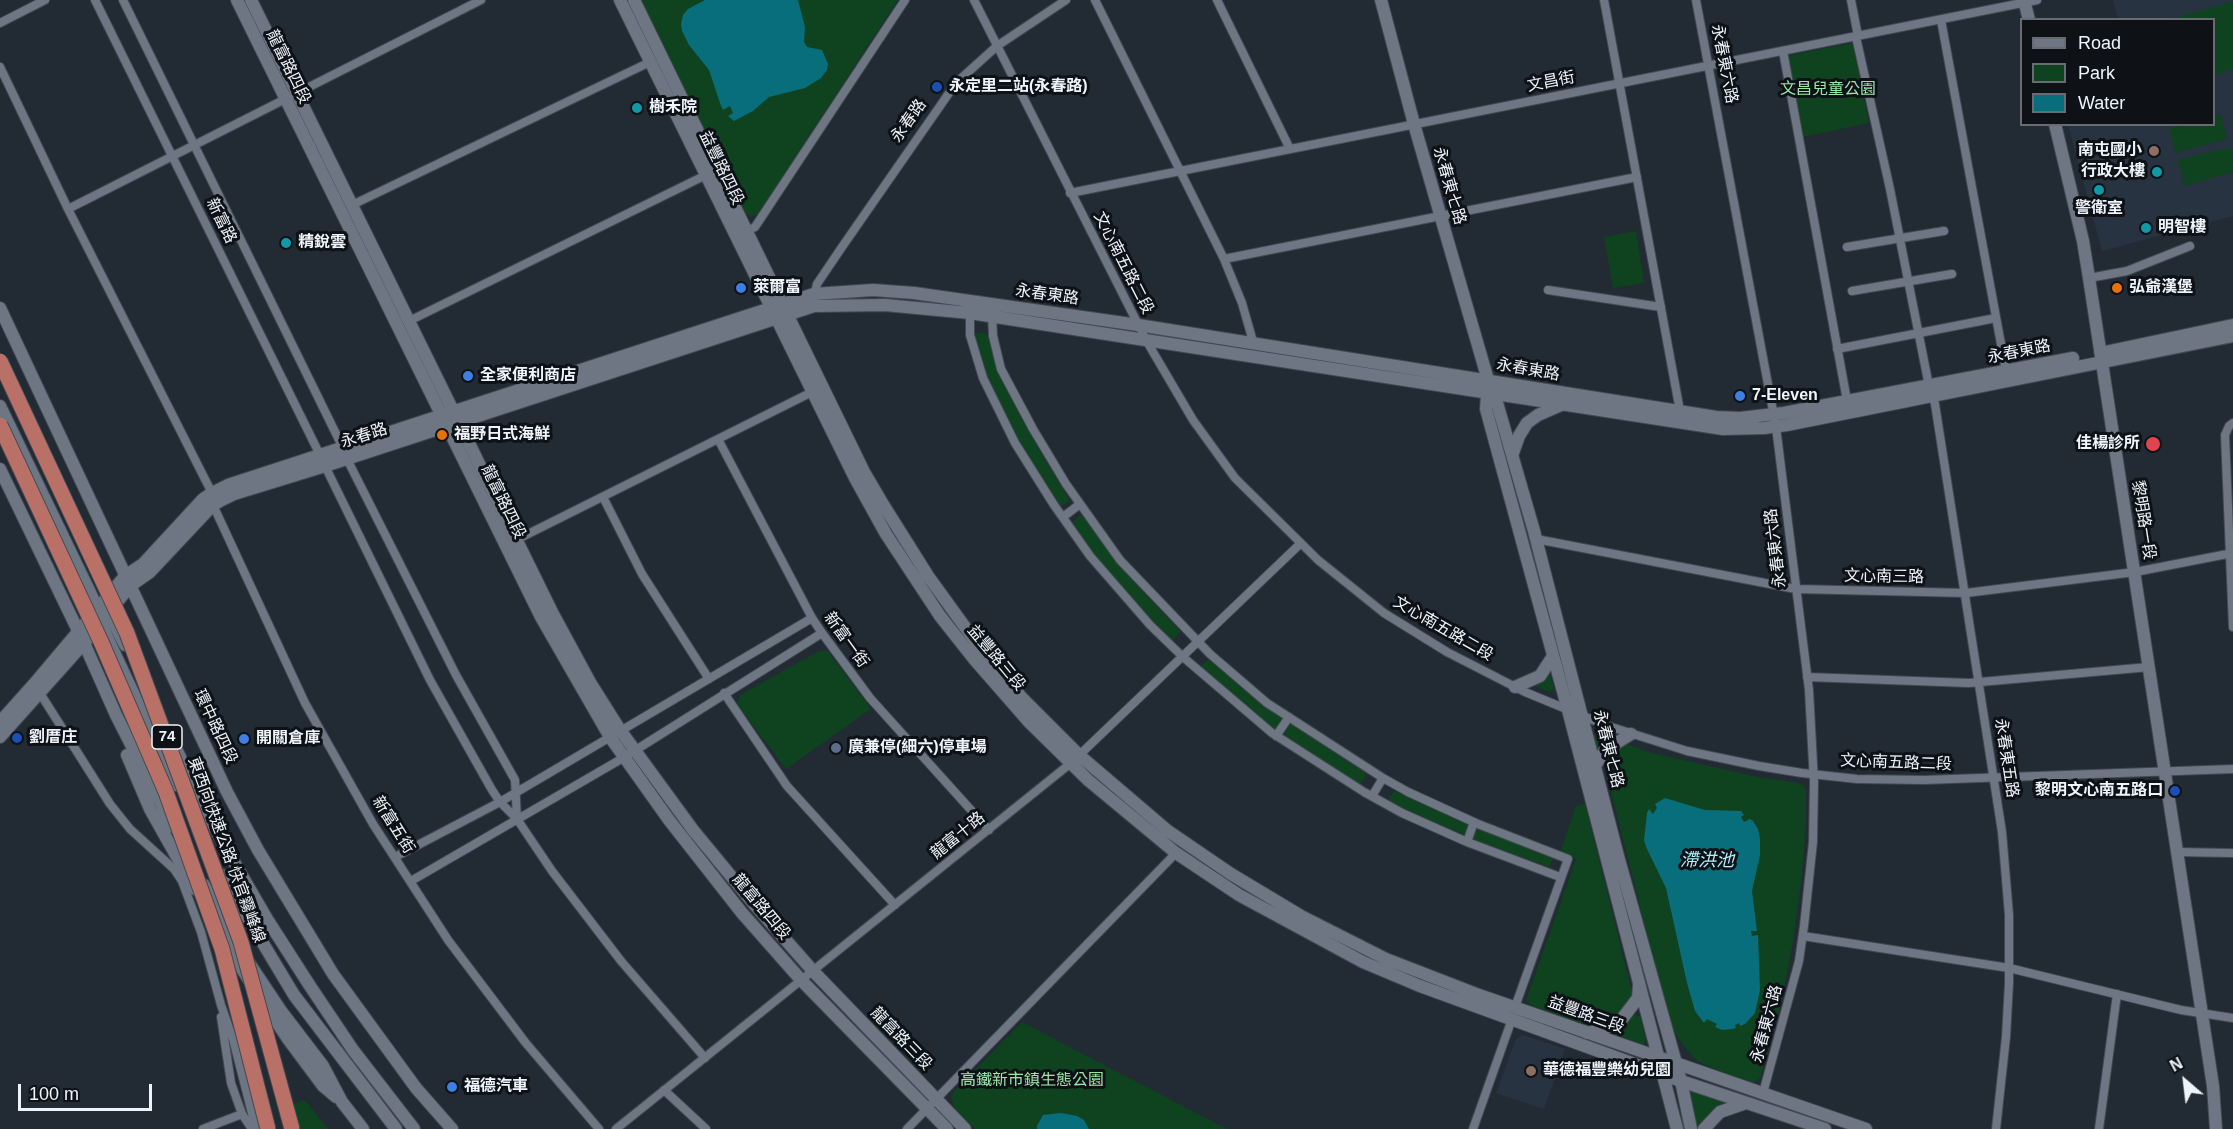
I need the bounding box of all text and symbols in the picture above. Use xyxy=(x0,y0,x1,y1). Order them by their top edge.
legend xyxy=(2020,18,2215,126)
street label: 永春東六路 xyxy=(1707,23,1741,105)
street label: 龍富路四段 xyxy=(262,27,314,107)
text: Road xyxy=(2078,33,2121,53)
text: Park xyxy=(2078,63,2115,83)
street label: 文昌街 xyxy=(1526,68,1576,96)
place label: 永定里二站(永春路) xyxy=(949,77,1088,97)
marker: 永定里二站(永春路) xyxy=(930,80,944,94)
park label: 文昌兒童公園 xyxy=(1780,80,1876,100)
text: Water xyxy=(2078,93,2125,113)
street label: 永春路 xyxy=(887,96,931,146)
place label: 樹禾院 xyxy=(649,98,697,118)
marker: 樹禾院 xyxy=(630,101,644,115)
street label: 益豐路四段 xyxy=(695,128,747,208)
place label: 南屯國小 xyxy=(2078,141,2142,161)
marker: 南屯國小 xyxy=(2147,144,2161,158)
street label: 永春東七路 xyxy=(1429,145,1469,227)
place label: 行政大樓 xyxy=(2081,162,2145,182)
marker: 行政大樓 xyxy=(2150,165,2164,179)
marker: 警衛室 xyxy=(2092,183,2106,197)
street label: 新富路 xyxy=(202,195,240,247)
place label: 警衛室 xyxy=(2075,199,2123,219)
street label: 文心南五路二段 xyxy=(1089,209,1157,317)
place label: 明智樓 xyxy=(2158,218,2206,238)
marker: 明智樓 xyxy=(2139,221,2153,235)
place label: 精銳雲 xyxy=(298,233,346,253)
marker: 精銳雲 xyxy=(279,236,293,250)
place label: 萊爾富 xyxy=(753,278,801,298)
place label: 弘爺漢堡 xyxy=(2129,278,2193,298)
marker: 萊爾富 xyxy=(734,281,748,295)
street label: 永春東路 xyxy=(1014,281,1080,309)
marker: 弘爺漢堡 xyxy=(2110,281,2124,295)
street label: 永春東路 xyxy=(1986,336,2052,368)
street label: 永春東路 xyxy=(1495,355,1561,385)
place label: 全家便利商店 xyxy=(480,366,576,386)
marker: 全家便利商店 xyxy=(461,369,475,383)
place label: 7-Eleven xyxy=(1752,386,1818,406)
marker: 7-Eleven xyxy=(1733,389,1747,403)
street label: 永春路 xyxy=(338,419,390,453)
place label: 福野日式海鮮 xyxy=(454,425,550,445)
marker: 福野日式海鮮 xyxy=(435,428,449,442)
place label: 佳楊診所 xyxy=(2076,434,2140,454)
marker: 佳楊診所 xyxy=(2144,435,2162,453)
street label: 龍富路四段 xyxy=(477,462,529,542)
street label: 黎明路一段 xyxy=(2127,479,2159,561)
street label: 永春東六路 xyxy=(1762,507,1790,589)
street label: 文心南三路 xyxy=(1844,567,1924,587)
street label: 文心南五路二段 xyxy=(1390,593,1496,665)
street label: 新富一街 xyxy=(819,608,873,672)
street label: 益豐路三段 xyxy=(963,621,1029,695)
street label: 環中路四段 xyxy=(189,687,241,767)
street label: 永春東七路 xyxy=(1589,708,1627,790)
street label: 永春東五路 xyxy=(1990,717,2022,799)
road number: 74 xyxy=(152,725,182,749)
place label: 劉厝庄 xyxy=(29,728,77,748)
place label: 開關倉庫 xyxy=(256,729,320,749)
marker: 劉厝庄 xyxy=(10,731,24,745)
marker: 開關倉庫 xyxy=(237,732,251,746)
place label: 廣兼停(細六)停車場 xyxy=(848,738,987,758)
marker: 廣兼停(細六)停車場 xyxy=(829,741,843,755)
street label: 文心南五路二段 xyxy=(1840,751,1952,775)
street label: 東西向快速公路 快官霧峰線 xyxy=(183,754,269,946)
place label: 黎明文心南五路口 xyxy=(2035,781,2163,801)
marker: 黎明文心南五路口 xyxy=(2168,784,2182,798)
street label: 新富五街 xyxy=(368,793,418,857)
street label: 龍富十路 xyxy=(927,808,989,864)
water label: 滯洪池 xyxy=(1680,850,1734,872)
street label: 龍富路四段 xyxy=(728,870,794,944)
street label: 永春東六路 xyxy=(1747,983,1787,1065)
street label: 益豐路三段 xyxy=(1545,992,1627,1038)
street label: 龍富路三段 xyxy=(866,1004,936,1074)
north arrow xyxy=(2155,1051,2215,1111)
text: N xyxy=(2167,1054,2185,1075)
place label: 華德福豐樂幼兒園 xyxy=(1543,1061,1671,1081)
marker: 華德福豐樂幼兒園 xyxy=(1524,1064,1538,1078)
park label: 高鐵新市鎮生態公園 xyxy=(960,1071,1104,1091)
scale bar xyxy=(21,1072,154,1110)
place label: 福德汽車 xyxy=(464,1077,528,1097)
marker: 福德汽車 xyxy=(445,1080,459,1094)
text: 100 m xyxy=(29,1084,79,1104)

